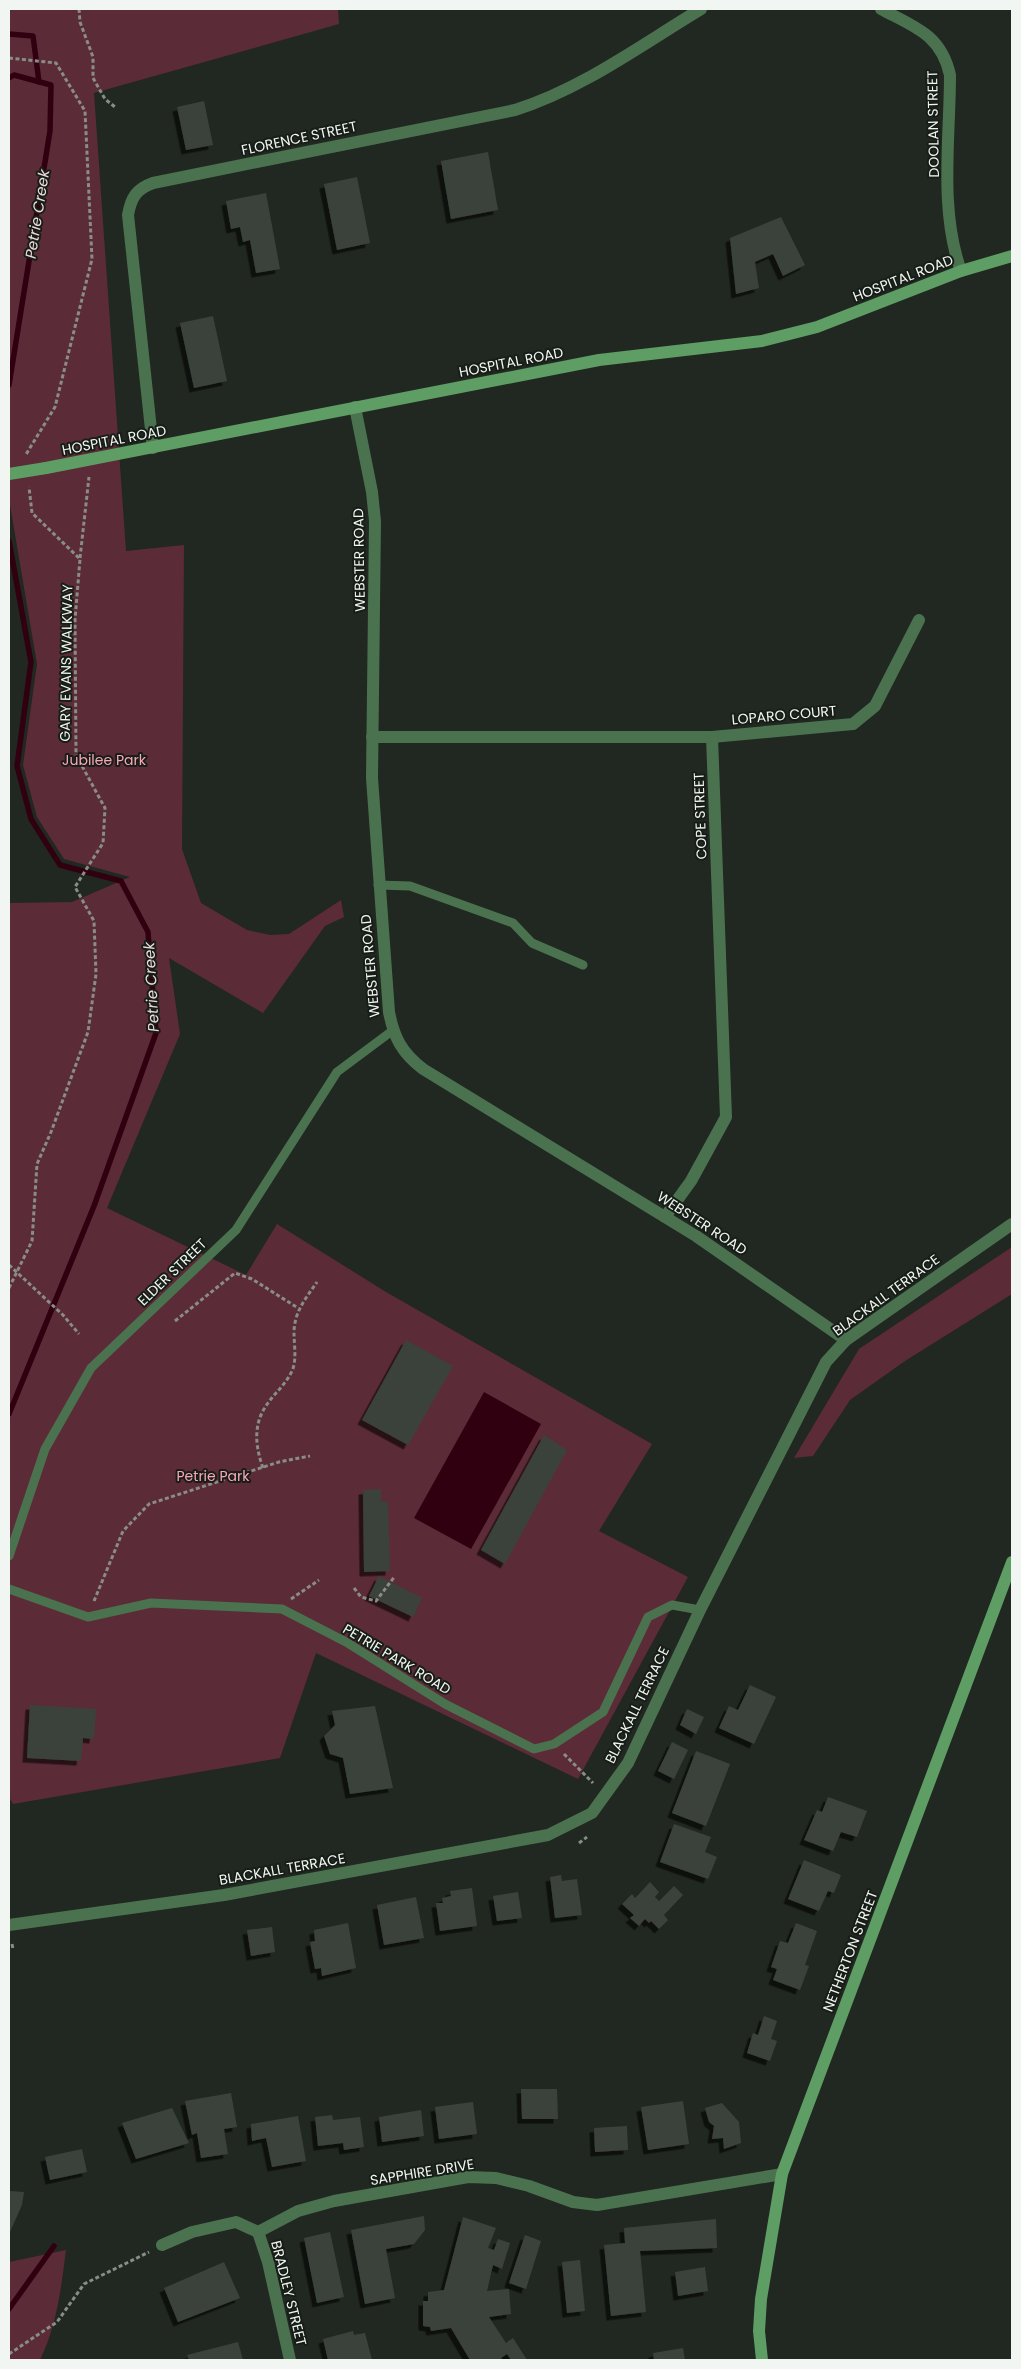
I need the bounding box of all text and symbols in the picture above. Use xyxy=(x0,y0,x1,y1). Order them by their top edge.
street label: DOOLAN STREET xyxy=(922,70,944,178)
street label: FLORENCE STREET xyxy=(239,116,359,160)
water label: Petrie Creek xyxy=(20,167,55,260)
street label: HOSPITAL ROAD xyxy=(850,250,956,306)
street label: HOSPITAL ROAD xyxy=(457,342,565,382)
street label: HOSPITAL ROAD xyxy=(60,420,168,460)
street label: WEBSTER ROAD xyxy=(348,508,370,612)
street label: GARY EVANS WALKWAY xyxy=(55,584,77,742)
street label: LOPARO COURT xyxy=(731,700,838,730)
park label: Jubilee Park xyxy=(62,750,147,770)
street label: COPE STREET xyxy=(688,772,712,860)
street label: WEBSTER ROAD xyxy=(356,913,384,1018)
water label: Petrie Creek xyxy=(138,940,164,1032)
street label: WEBSTER ROAD xyxy=(653,1186,751,1260)
street label: ELDER STREET xyxy=(133,1234,211,1310)
street label: BLACKALL TERRACE xyxy=(828,1249,944,1341)
park label: Petrie Park xyxy=(177,1466,250,1486)
street label: PETRIE PARK ROAD xyxy=(339,1619,455,1699)
street label: BLACKALL TERRACE xyxy=(600,1643,674,1767)
street label: BLACKALL TERRACE xyxy=(217,1848,347,1890)
street label: NETHERTON STREET xyxy=(818,1887,882,2015)
street label: SAPPHIRE DRIVE xyxy=(369,2154,475,2190)
street label: BRADLEY STREET xyxy=(266,2238,312,2348)

